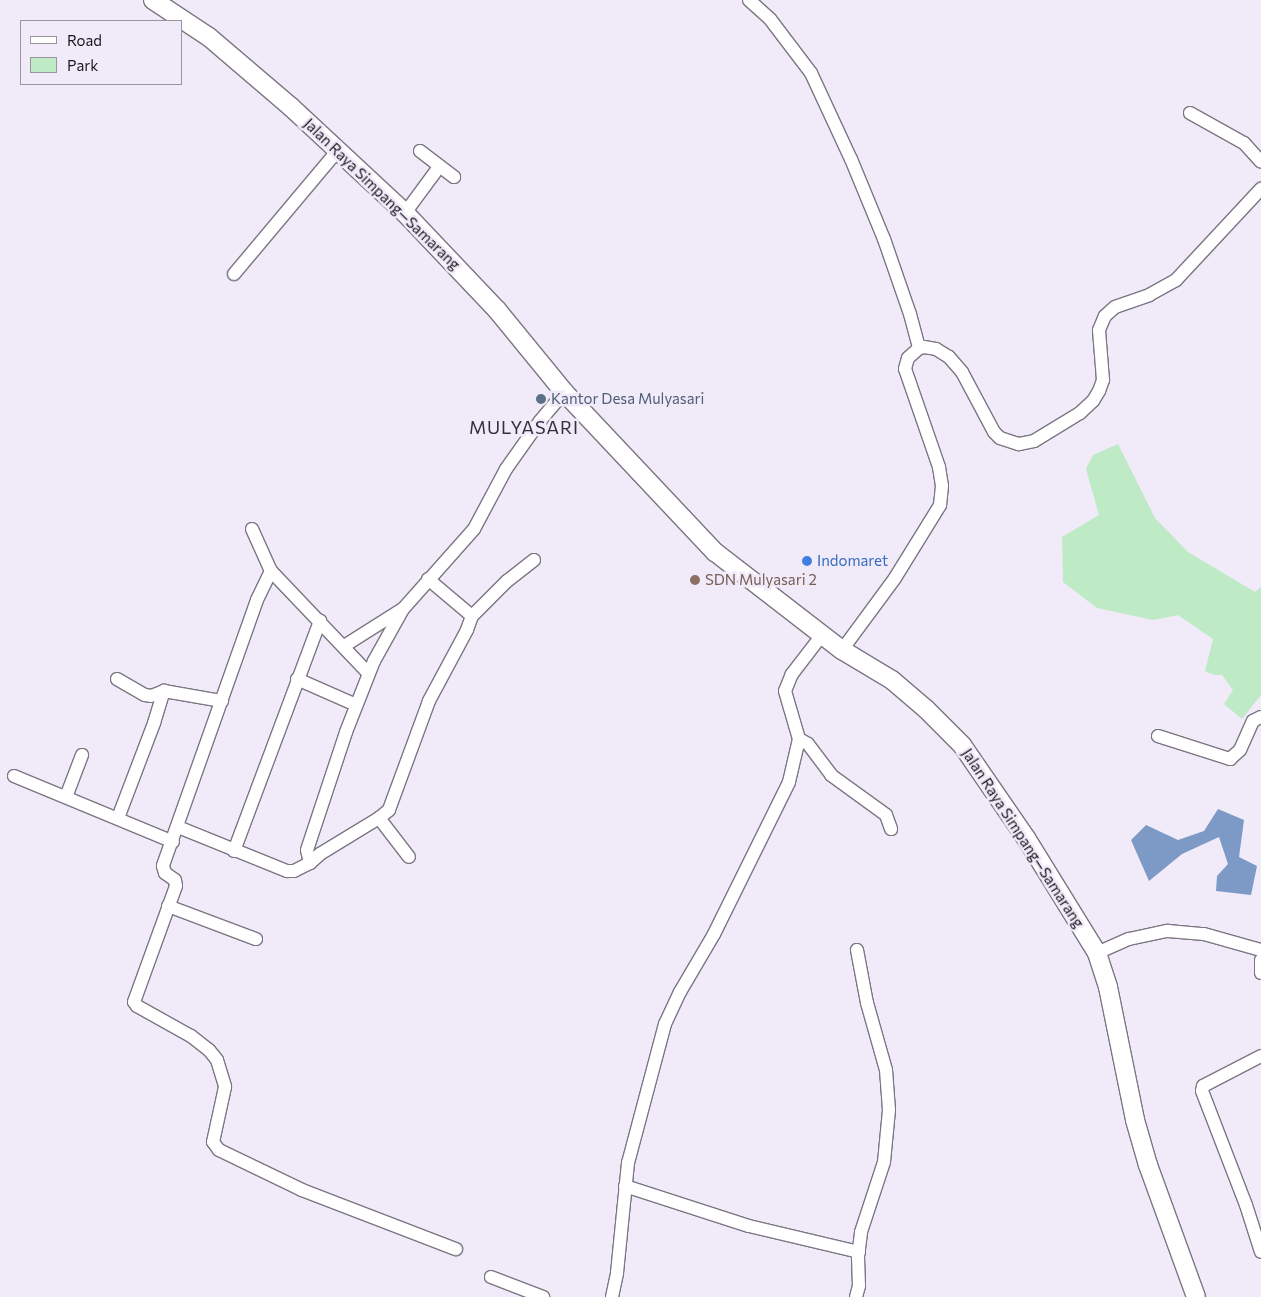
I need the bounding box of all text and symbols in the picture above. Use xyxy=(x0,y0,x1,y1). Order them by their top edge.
legend xyxy=(20,20,182,85)
text: Road xyxy=(67,31,102,49)
text: Park xyxy=(67,56,98,74)
street label: Jalan Raya Simpang—Samarang xyxy=(300,115,464,273)
place label: Kantor Desa Mulyasari xyxy=(551,390,704,408)
marker: Kantor Desa Mulyasari xyxy=(535,393,547,405)
district label: MULYASARI xyxy=(468,416,580,438)
place label: Indomaret xyxy=(817,552,888,570)
marker: Indomaret xyxy=(801,555,813,567)
place label: SDN Mulyasari 2 xyxy=(705,571,817,589)
marker: SDN Mulyasari 2 xyxy=(689,574,701,586)
street label: Jalan Raya Simpang—Samarang xyxy=(958,745,1088,931)

